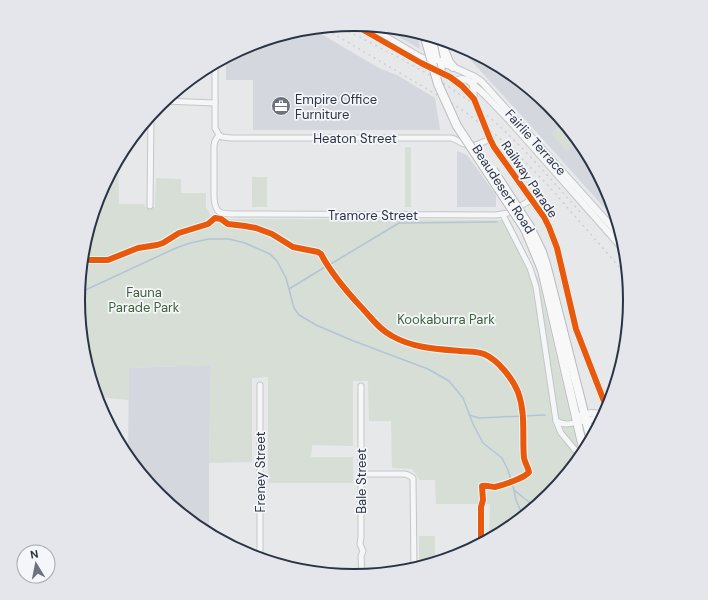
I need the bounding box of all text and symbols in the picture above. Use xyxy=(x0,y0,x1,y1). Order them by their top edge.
place label: Empire Office Furniture xyxy=(295,91,377,123)
office icon: Empire Office Furniture xyxy=(270,95,292,117)
street label: Fairlie Terrace xyxy=(501,106,570,179)
street label: Heaton Street xyxy=(313,130,397,147)
street label: Railway Parade xyxy=(497,137,562,221)
street label: Beaudesert Road xyxy=(468,142,539,237)
street label: Tramore Street xyxy=(328,207,418,224)
park label: Fauna Parade Park xyxy=(109,284,180,316)
park label: Kookaburra Park xyxy=(397,311,495,328)
street label: Freney Street xyxy=(252,431,269,513)
street label: Bale Street xyxy=(353,448,370,514)
north arrow xyxy=(16,544,56,584)
text: N xyxy=(29,547,39,562)

